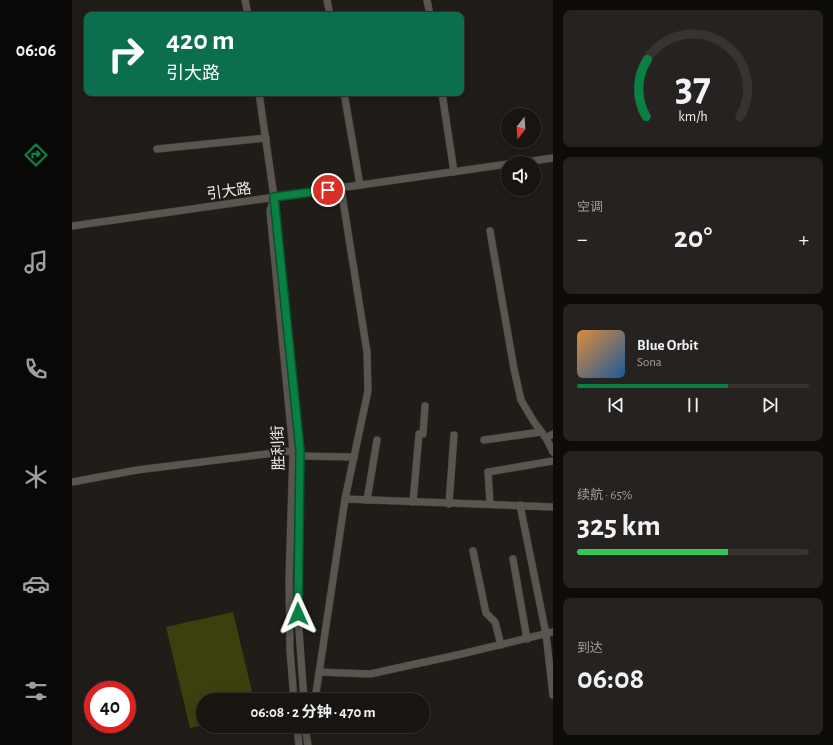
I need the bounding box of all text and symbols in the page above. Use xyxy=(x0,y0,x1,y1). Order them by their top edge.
text: 420 m xyxy=(166,27,235,55)
icon: right xyxy=(100,28,152,80)
text: 06:06 xyxy=(16,42,56,60)
text: 引大路 xyxy=(166,65,220,83)
text: 37 xyxy=(675,66,711,107)
north arrow xyxy=(501,108,541,148)
map controls xyxy=(501,108,541,196)
text: km/h xyxy=(678,109,708,123)
icon: directions xyxy=(22,141,50,169)
button: sound xyxy=(501,156,541,196)
pin xyxy=(311,173,345,207)
icon: arrive xyxy=(317,179,339,201)
street label: 引大路 xyxy=(206,180,252,202)
text: 空调 xyxy=(577,201,603,214)
text: 20° xyxy=(674,223,712,253)
text: − xyxy=(577,228,588,250)
text: + xyxy=(798,228,809,250)
icon: music xyxy=(22,248,50,276)
text: Blue Orbit xyxy=(637,338,698,353)
icon: phone xyxy=(22,355,50,383)
text: Sona xyxy=(637,356,662,369)
icon: previous xyxy=(605,394,627,416)
icon: pause xyxy=(682,394,704,416)
icon: next xyxy=(759,394,781,416)
street label: 胜利街 xyxy=(269,425,287,471)
icon: climate xyxy=(22,463,50,491)
text: 续航 · 65% xyxy=(577,489,633,502)
text: 325 km xyxy=(577,511,661,541)
icon: car xyxy=(22,570,50,598)
position arrow xyxy=(277,593,319,635)
text: 到达 xyxy=(577,642,603,655)
text: 06:08 xyxy=(577,664,644,694)
icon: filters xyxy=(22,677,50,705)
speed limit sign: 40 xyxy=(84,681,136,733)
text: 06:08 · 2 分钟 · 470 m xyxy=(250,705,376,720)

